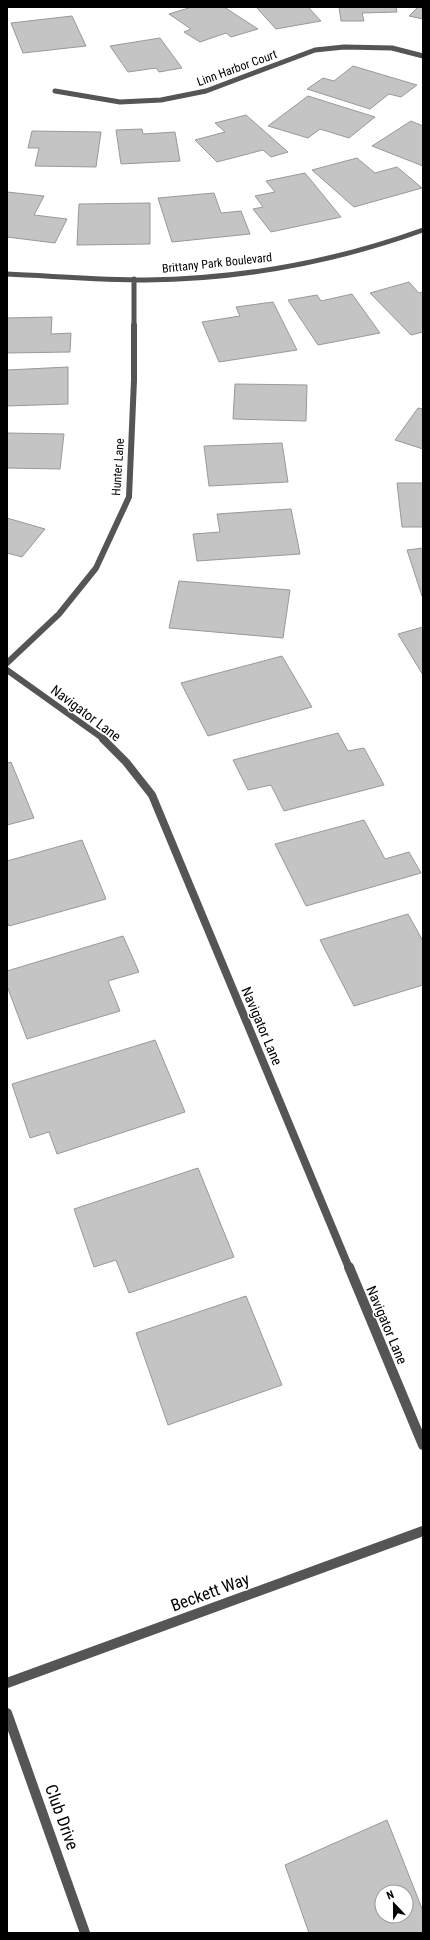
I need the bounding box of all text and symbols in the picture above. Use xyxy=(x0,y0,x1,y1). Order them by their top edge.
street label: Linn Harbor Court xyxy=(195,47,279,89)
street label: Brittany Park Boulevard xyxy=(161,250,273,276)
street label: Hunter Lane xyxy=(109,437,127,496)
street label: Navigator Lane xyxy=(48,682,124,745)
street label: Navigator Lane xyxy=(238,985,286,1068)
street label: Navigator Lane xyxy=(363,1284,411,1367)
street label: Beckett Way xyxy=(168,1569,252,1615)
street label: Club Drive xyxy=(41,1782,83,1852)
north arrow xyxy=(374,1884,414,1924)
text: N xyxy=(385,1888,396,1902)

